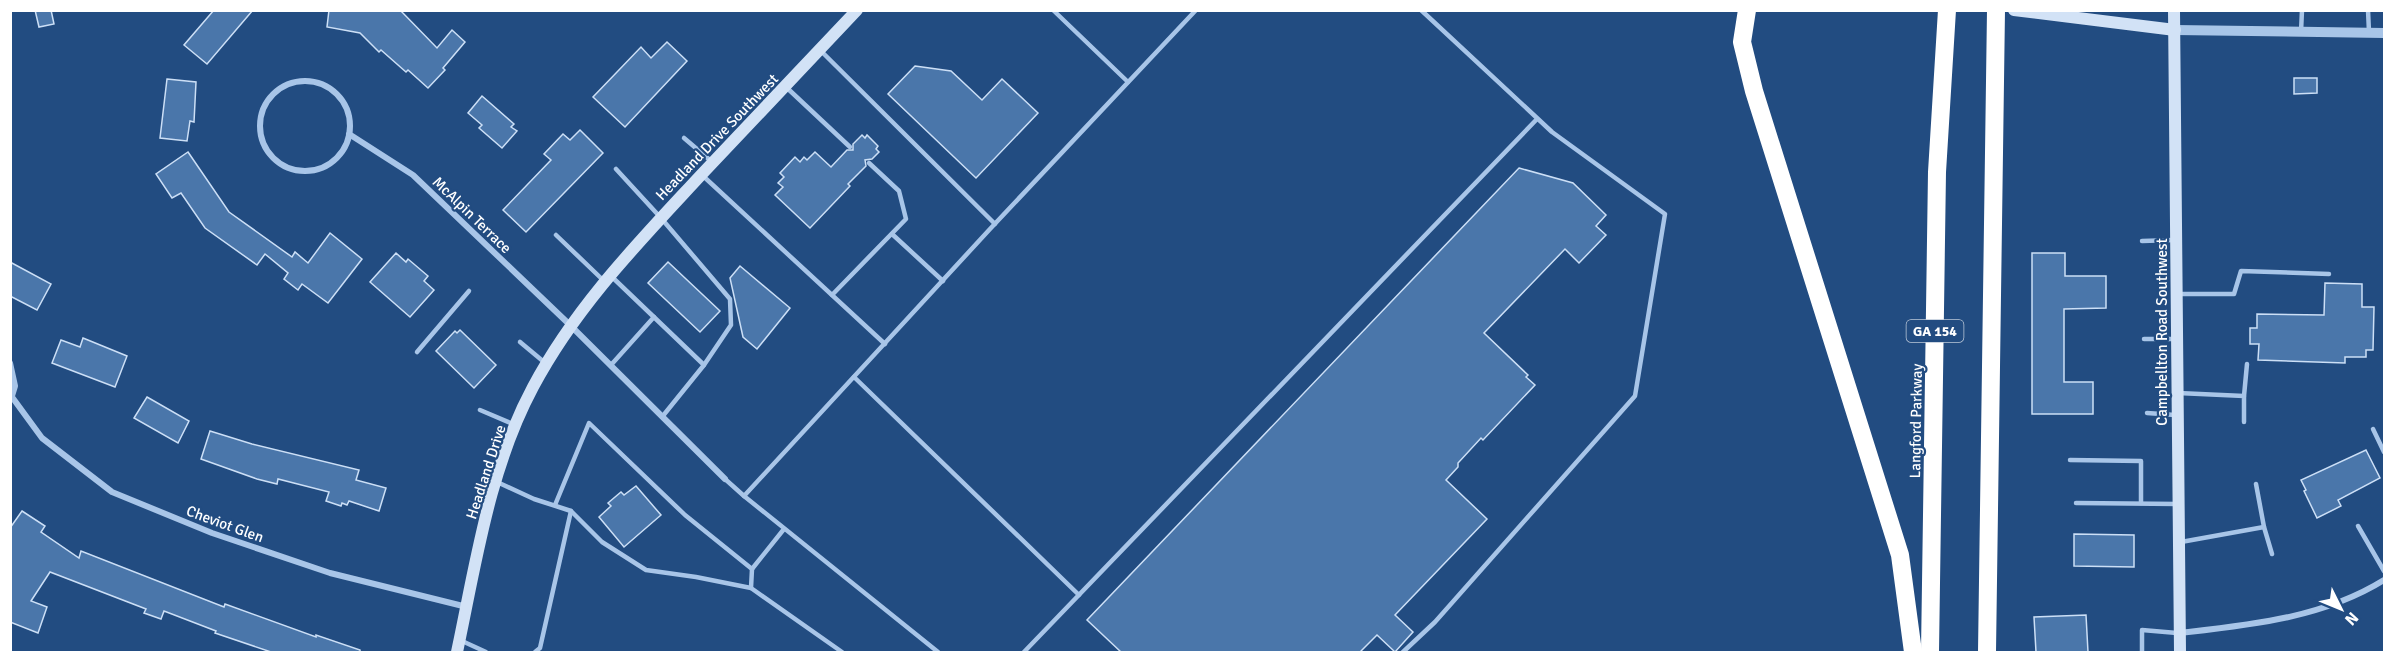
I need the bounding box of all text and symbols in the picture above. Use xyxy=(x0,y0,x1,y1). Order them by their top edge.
street label: Headland Drive Southwest xyxy=(652,70,782,204)
street label: McAlpin Terrace xyxy=(429,173,515,257)
street label: Campbellton Road Southwest xyxy=(2153,238,2171,426)
road number: GA 154 xyxy=(1906,320,1964,342)
street label: Langford Parkway xyxy=(1906,364,1926,478)
street label: Headland Drive xyxy=(462,423,510,521)
street label: Cheviot Glen xyxy=(184,502,266,546)
north arrow xyxy=(2311,579,2371,639)
text: N xyxy=(2340,608,2362,629)

